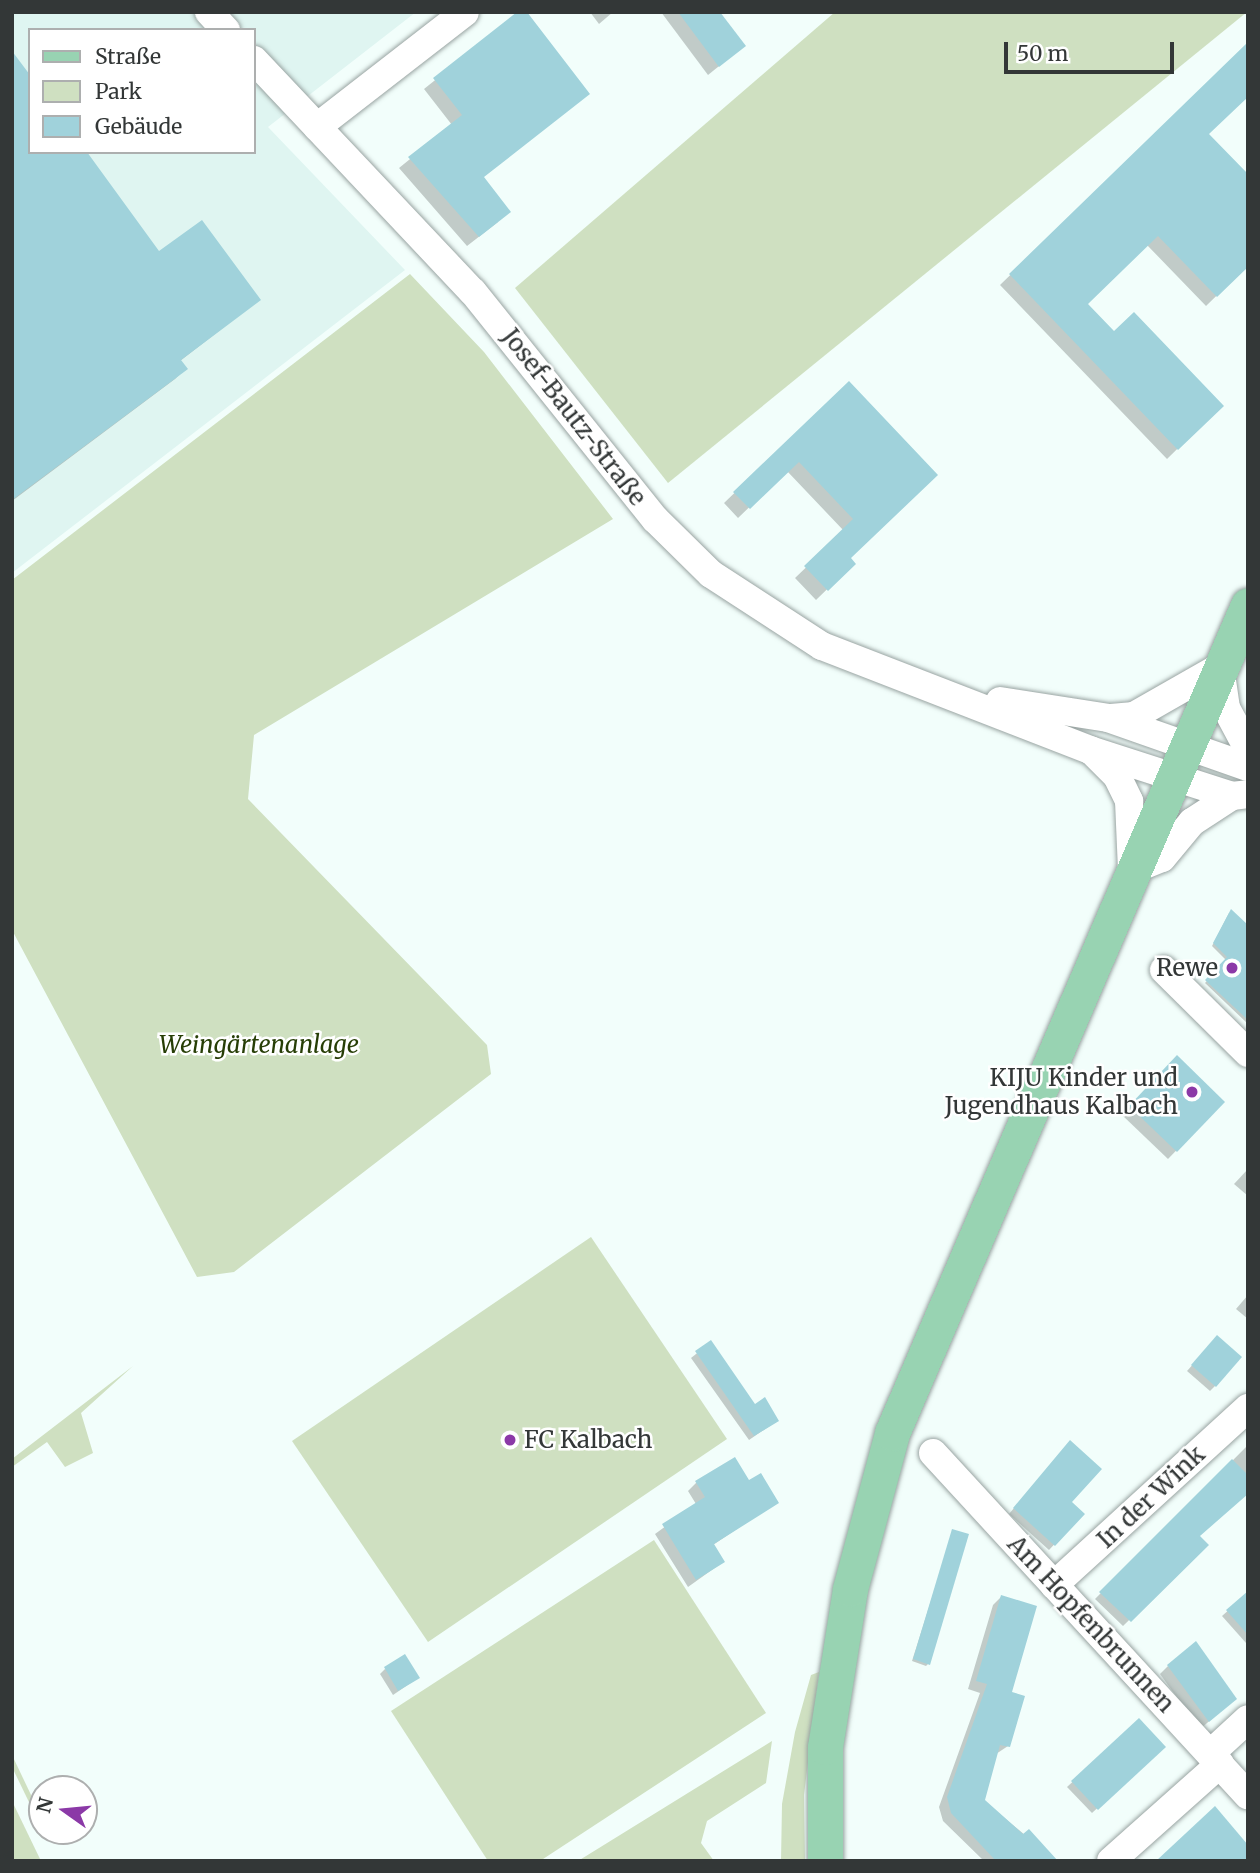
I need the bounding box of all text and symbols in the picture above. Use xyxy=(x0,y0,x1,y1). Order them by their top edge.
legend xyxy=(28,28,256,154)
scale bar xyxy=(1008,28,1178,72)
text: 50 m xyxy=(1017,40,1068,67)
text: Straße xyxy=(95,43,161,70)
text: Park xyxy=(95,78,142,105)
text: Gebäude xyxy=(95,113,182,140)
street label: Josef-Bautz-Straße xyxy=(496,323,652,511)
place label: Rewe xyxy=(1156,954,1218,982)
marker: Rewe xyxy=(1224,960,1240,976)
park label: Weingärtenanlage xyxy=(159,1031,359,1059)
place label: KIJU Kinder und Jugendhaus Kalbach xyxy=(945,1064,1178,1120)
marker: KIJU Kinder und Jugendhaus Kalbach xyxy=(1184,1084,1200,1100)
place label: FC Kalbach xyxy=(524,1426,653,1454)
marker: FC Kalbach xyxy=(502,1432,518,1448)
street label: In der Wink xyxy=(1091,1440,1211,1554)
street label: Am Hopfenbrunnen xyxy=(1002,1530,1180,1718)
north arrow xyxy=(28,1775,98,1845)
text: N xyxy=(31,1795,58,1815)

